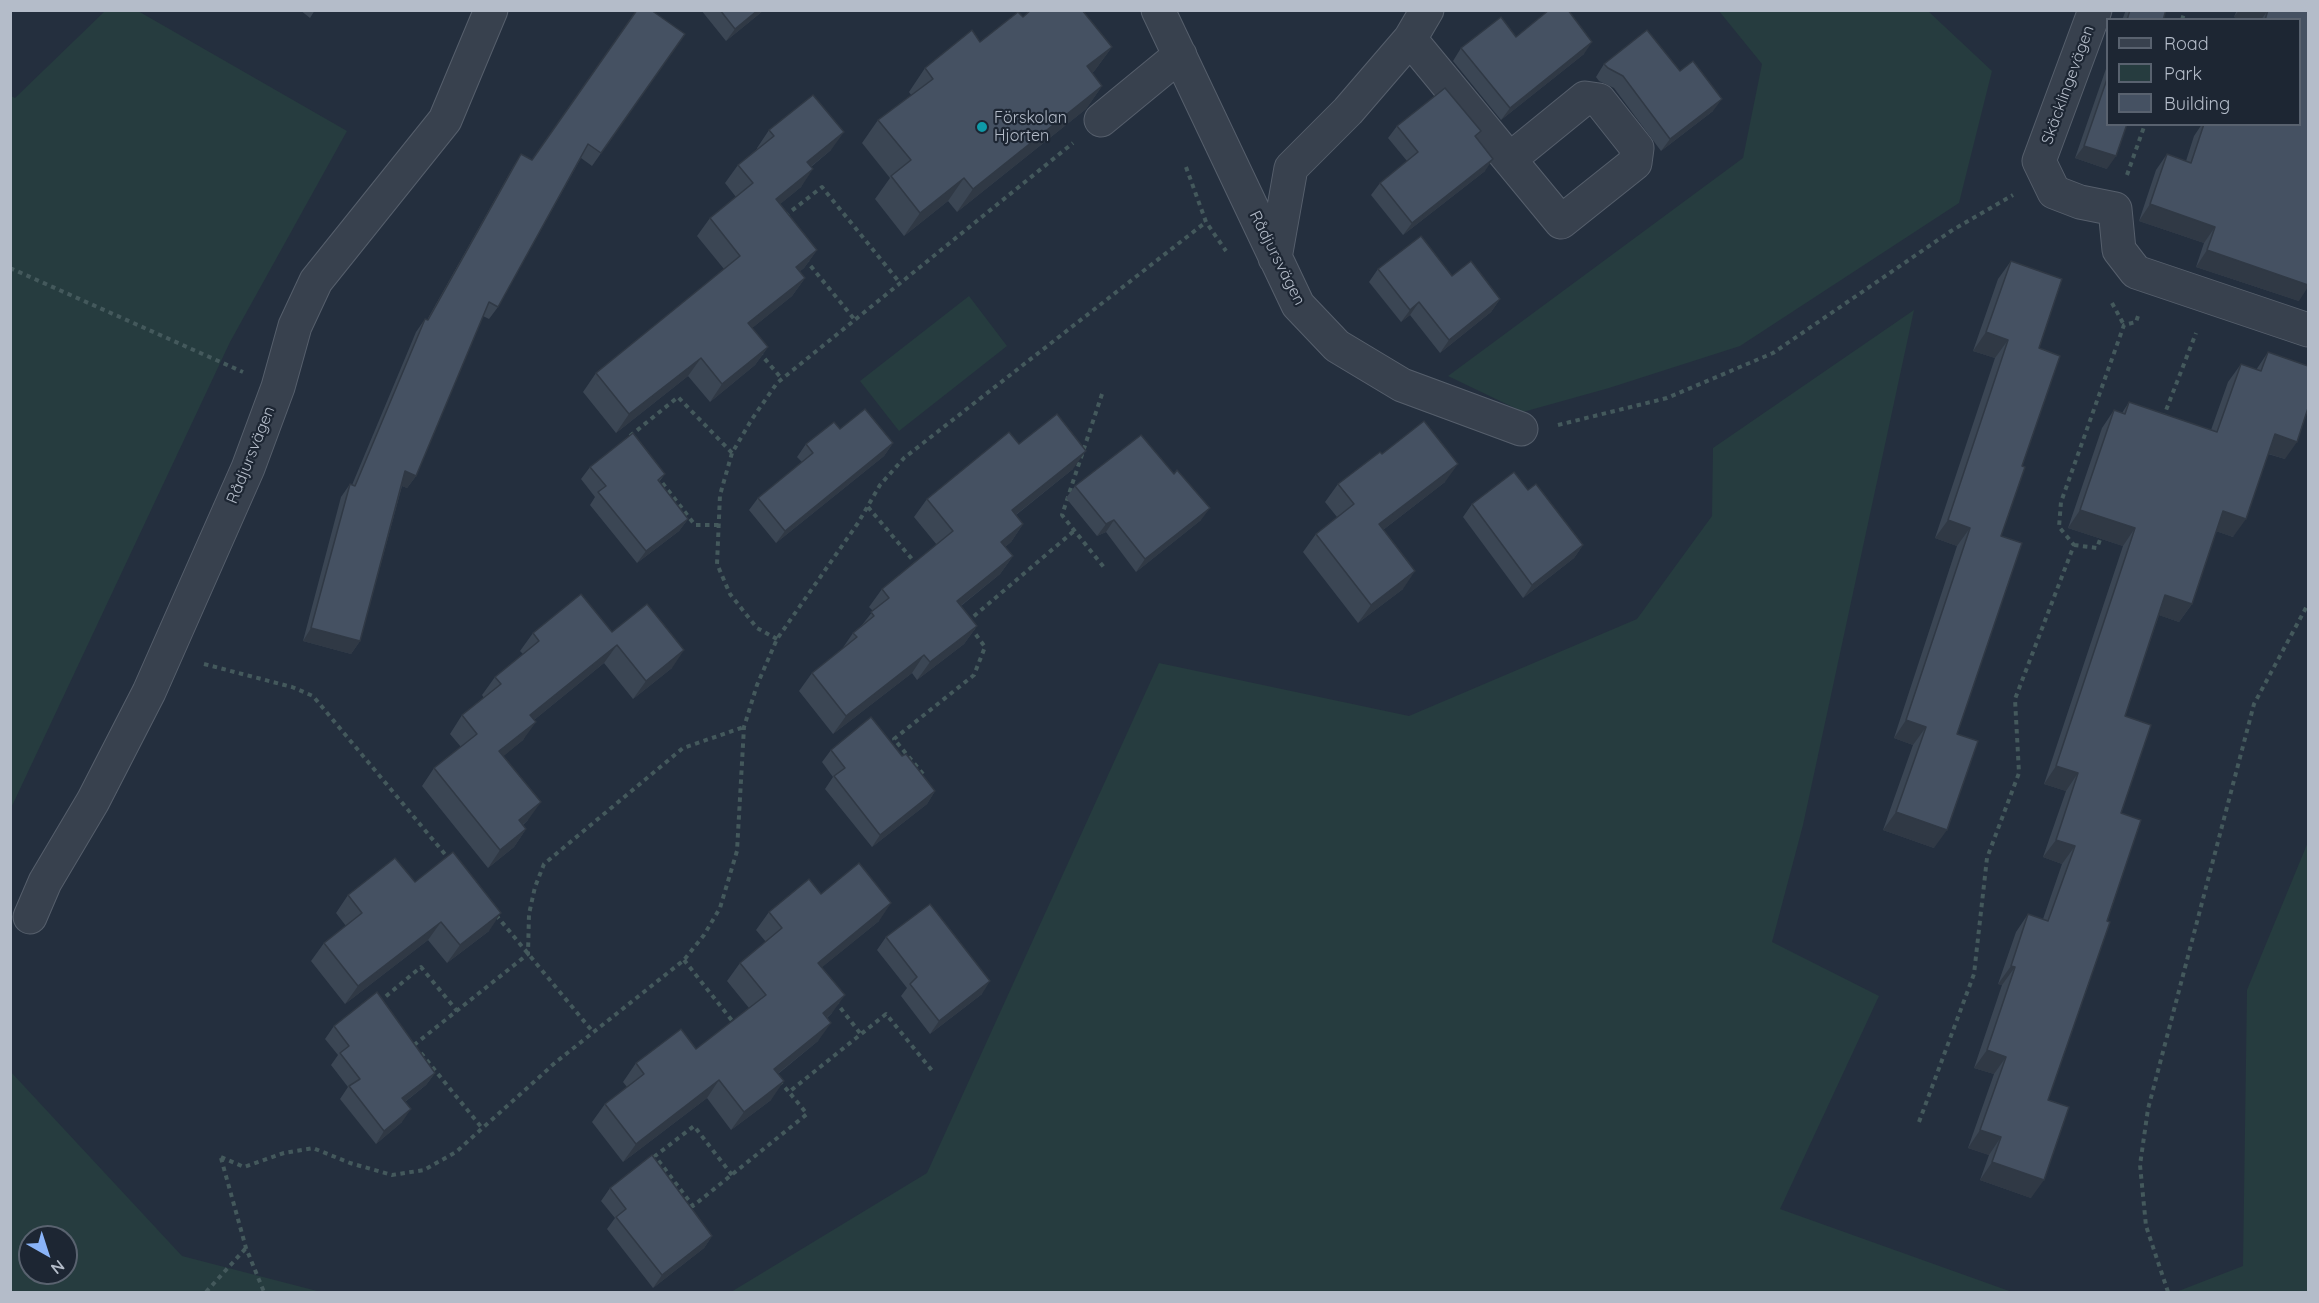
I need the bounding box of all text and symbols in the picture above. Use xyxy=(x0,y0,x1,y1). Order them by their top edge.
legend xyxy=(2106,18,2301,126)
street label: Skäcklingevägen xyxy=(2038,23,2098,147)
text: Road xyxy=(2164,32,2209,55)
text: Park xyxy=(2164,62,2202,85)
text: Building xyxy=(2164,92,2230,115)
place label: Förskolan Hjorten xyxy=(994,108,1067,146)
marker: Förskolan Hjorten xyxy=(975,120,989,134)
street label: Rådjursvägen xyxy=(1245,208,1309,308)
street label: Rådjursvägen xyxy=(223,403,279,507)
north arrow xyxy=(18,1225,78,1285)
text: N xyxy=(47,1256,69,1279)

